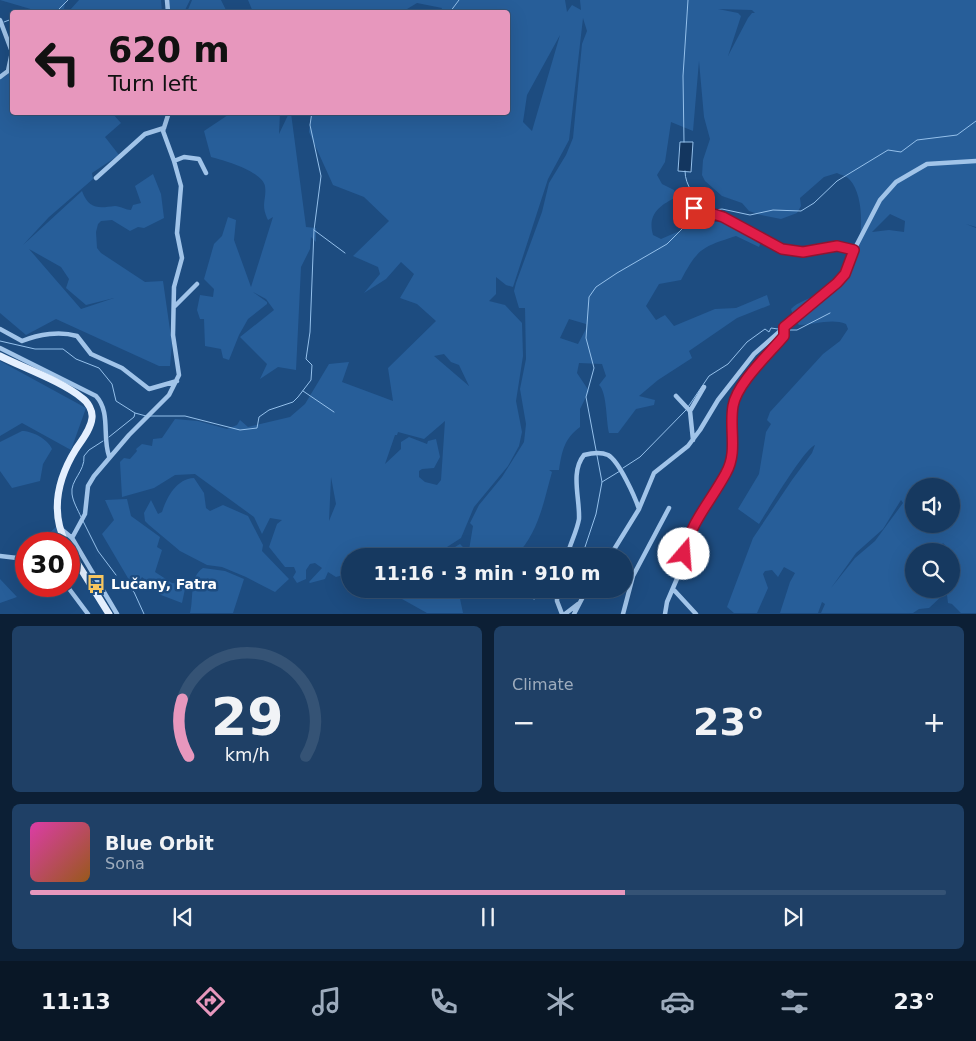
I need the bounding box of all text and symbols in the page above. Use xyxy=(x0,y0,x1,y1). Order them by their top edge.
icon: left xyxy=(25,30,90,95)
text: 620 m xyxy=(108,30,230,70)
text: Turn left xyxy=(108,71,197,96)
pin xyxy=(673,187,715,229)
icon: arrive xyxy=(680,194,708,222)
map controls xyxy=(905,478,960,598)
button: sound xyxy=(905,478,960,533)
position arrow xyxy=(657,527,709,579)
speed limit sign: 30 xyxy=(15,532,80,597)
button: search xyxy=(905,543,960,598)
text: 11:16 · 3 min · 910 m xyxy=(373,562,601,584)
bus stop icon: Lučany, Fatra xyxy=(85,573,107,595)
place label: Lučany, Fatra xyxy=(111,576,217,592)
text: Climate xyxy=(512,675,574,694)
text: 29 xyxy=(211,687,283,747)
text: 23° xyxy=(693,700,765,744)
text: − xyxy=(512,706,535,739)
text: + xyxy=(923,706,946,739)
text: km/h xyxy=(224,744,270,765)
text: Blue Orbit xyxy=(105,832,214,854)
text: Sona xyxy=(105,854,145,873)
icon: previous xyxy=(169,903,197,931)
icon: pause xyxy=(474,903,502,931)
icon: next xyxy=(779,903,807,931)
icon: directions xyxy=(193,984,228,1019)
icon: music xyxy=(309,984,344,1019)
icon: phone xyxy=(426,984,461,1019)
icon: climate xyxy=(543,984,578,1019)
icon: car xyxy=(660,984,695,1019)
icon: filters xyxy=(777,984,812,1019)
text: 11:13 xyxy=(41,989,111,1014)
text: 23° xyxy=(893,989,935,1014)

